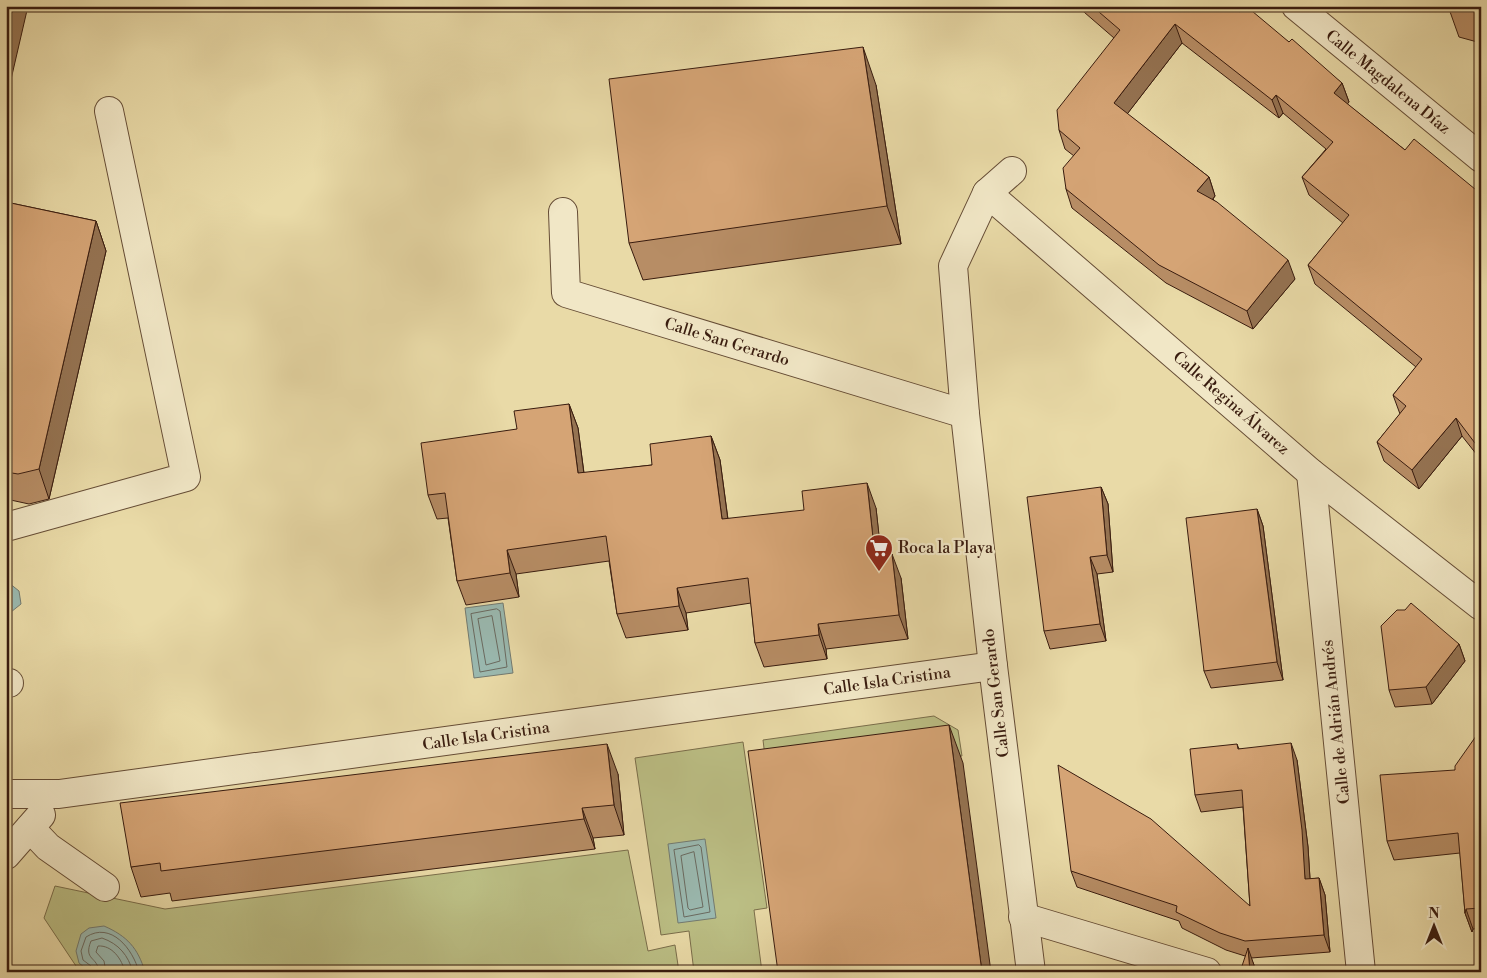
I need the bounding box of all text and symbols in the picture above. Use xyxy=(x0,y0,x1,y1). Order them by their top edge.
street label: Calle Magdalena Díaz xyxy=(1322,25,1454,139)
street label: Calle San Gerardo xyxy=(662,313,792,371)
street label: Calle Regina Álvarez xyxy=(1169,345,1295,459)
supermarket icon: Roca la Playa xyxy=(864,533,894,572)
place label: Roca la Playa xyxy=(898,538,994,558)
street label: Calle San Gerardo xyxy=(978,627,1014,759)
street label: Calle de Adrián Andrés xyxy=(1317,639,1355,805)
street label: Calle Isla Cristina xyxy=(822,662,953,700)
street label: Calle Isla Cristina xyxy=(421,717,552,755)
north arrow xyxy=(1410,900,1460,950)
text: N xyxy=(1428,905,1440,923)

